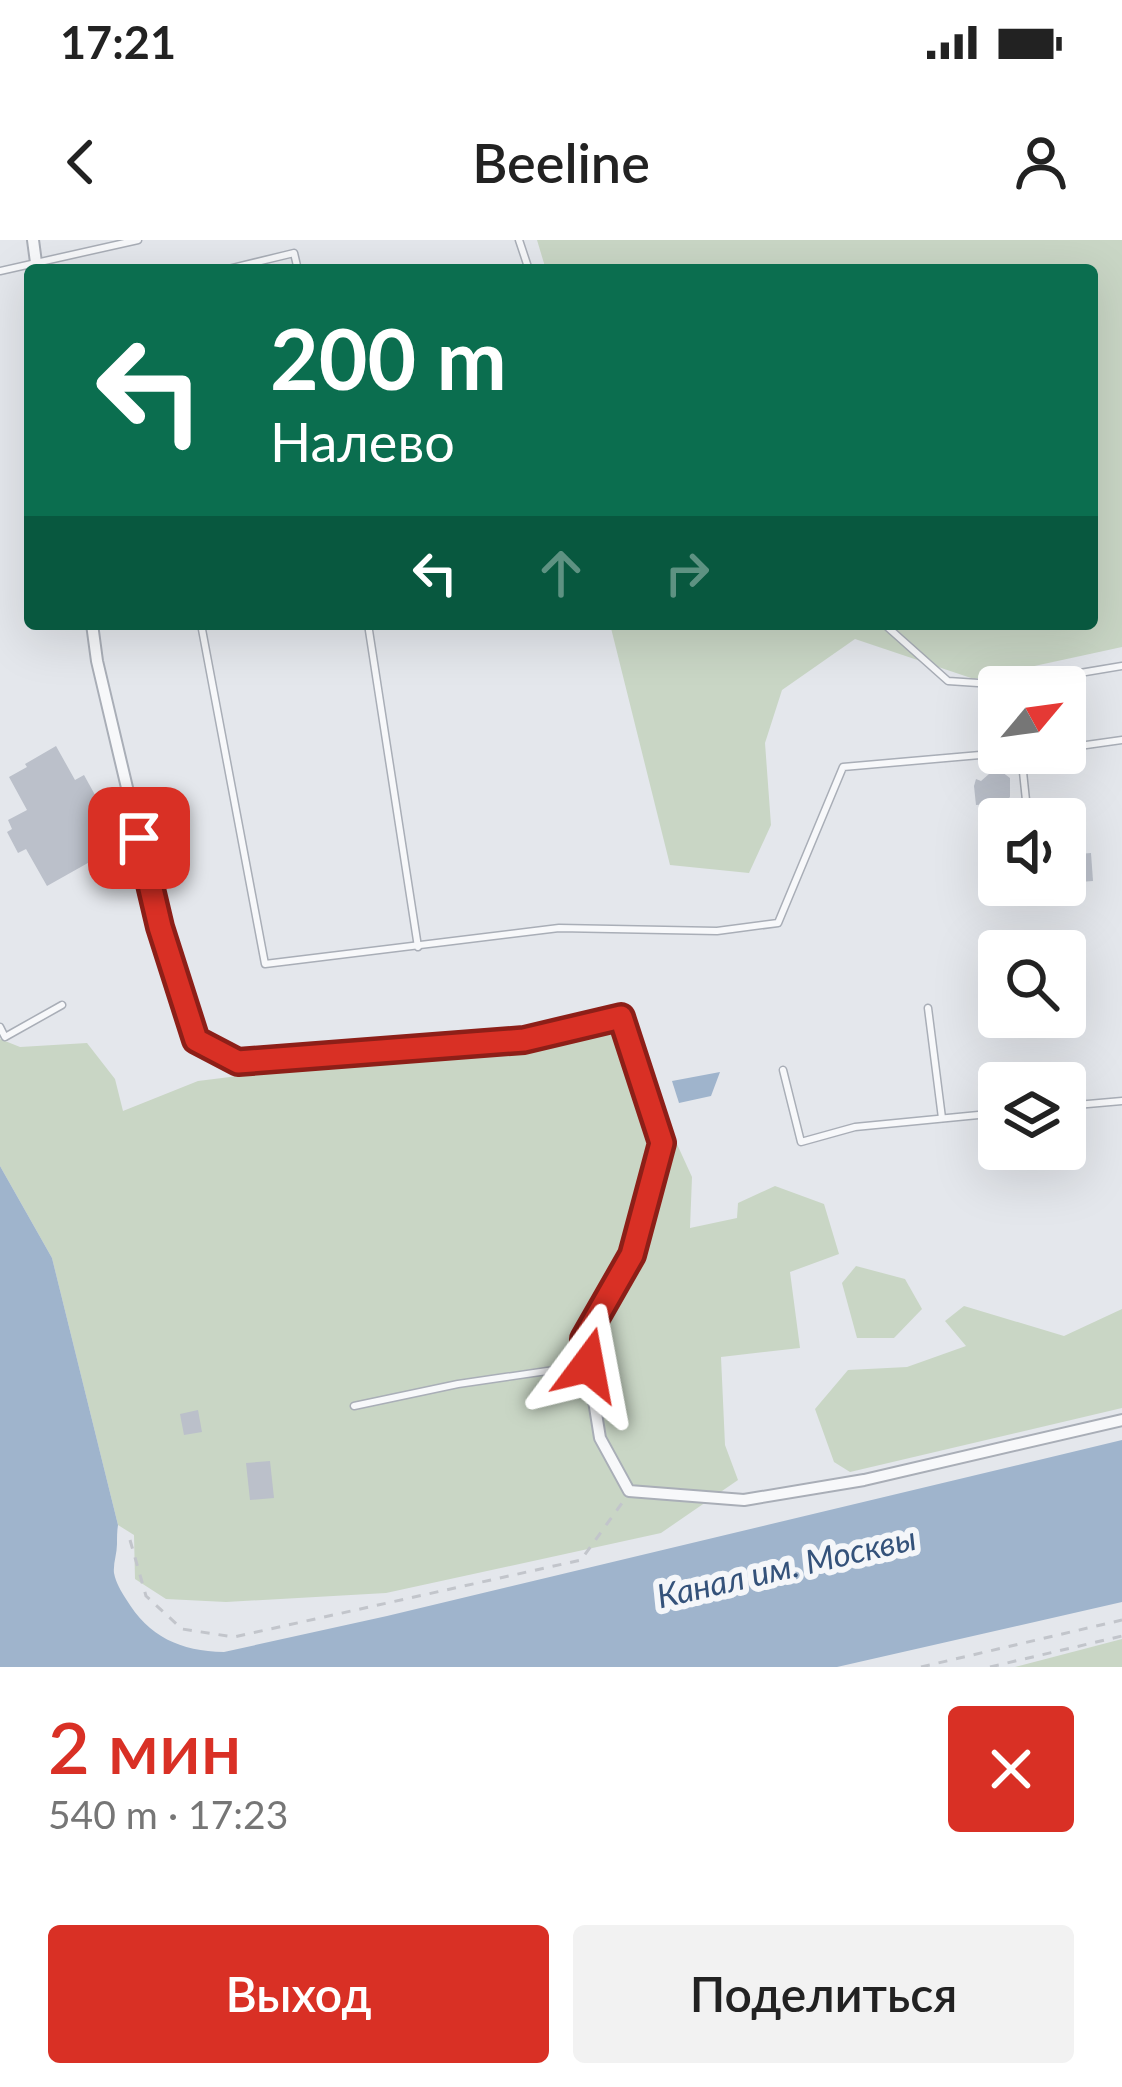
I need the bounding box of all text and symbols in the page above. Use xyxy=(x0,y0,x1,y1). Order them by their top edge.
text: 17:21 xyxy=(60,15,176,69)
icon: back xyxy=(48,129,114,195)
icon: person xyxy=(1008,129,1074,195)
text: Beeline xyxy=(472,130,650,195)
text: 200 m xyxy=(270,307,507,408)
icon: left xyxy=(72,312,228,468)
text: Налево xyxy=(270,409,455,474)
icon: left xyxy=(402,540,468,606)
icon: ahead xyxy=(528,540,594,606)
icon: right xyxy=(654,540,720,606)
north arrow xyxy=(978,666,1086,774)
map controls xyxy=(978,666,1086,1170)
pin xyxy=(88,787,190,889)
button: sound xyxy=(978,798,1086,906)
icon: arrive xyxy=(106,805,172,871)
button: search xyxy=(978,930,1086,1038)
button: layers xyxy=(978,1062,1086,1170)
position arrow xyxy=(525,1302,651,1428)
water label: Канал им. Москвы xyxy=(652,1517,920,1615)
text: 2 мин xyxy=(48,1703,241,1789)
button: close xyxy=(948,1706,1074,1832)
text: 540 m · 17:23 xyxy=(48,1791,288,1837)
button: Выход xyxy=(48,1925,549,2063)
button: Поделиться xyxy=(573,1925,1074,2063)

